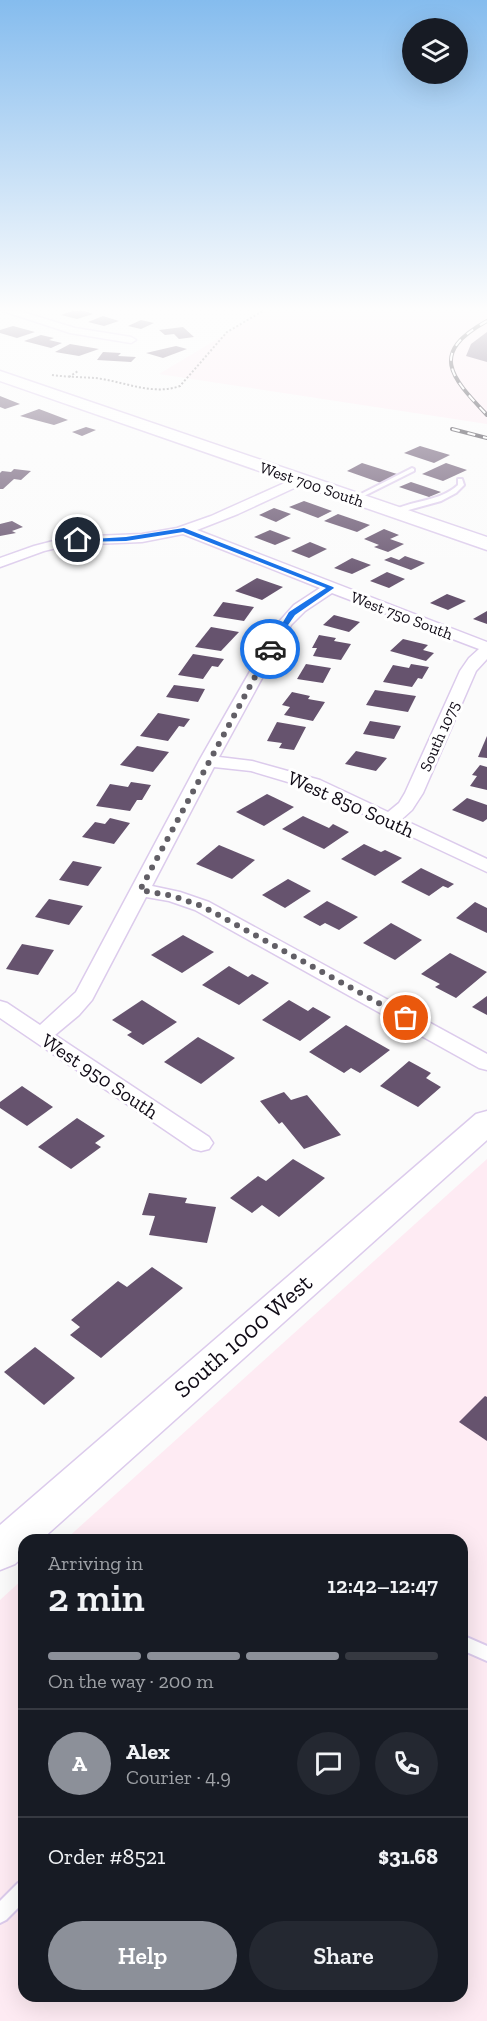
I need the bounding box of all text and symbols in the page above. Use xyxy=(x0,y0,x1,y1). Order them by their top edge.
map controls xyxy=(402,18,468,84)
button: layers xyxy=(402,18,468,84)
street label: West 700 South xyxy=(257,458,366,511)
pin xyxy=(52,514,103,565)
icon: home xyxy=(61,523,94,556)
street label: West 750 South xyxy=(348,587,455,644)
courier xyxy=(240,619,300,679)
icon: car xyxy=(254,633,287,666)
street label: South 1075 xyxy=(415,698,463,774)
street label: West 850 South xyxy=(284,765,419,843)
pin xyxy=(380,992,431,1043)
icon: bag xyxy=(389,1001,422,1034)
street label: West 950 South xyxy=(37,1028,164,1124)
street label: South 1000 West xyxy=(168,1268,318,1403)
text: Arriving in xyxy=(48,1551,143,1575)
text: 12:42–12:47 xyxy=(327,1572,438,1599)
text: 2 min xyxy=(48,1574,145,1621)
text: On the way · 200 m xyxy=(48,1669,214,1693)
button: chat xyxy=(297,1732,360,1795)
button: phone xyxy=(375,1732,438,1795)
text: Alex xyxy=(126,1738,170,1765)
text: A xyxy=(72,1750,87,1777)
text: Courier · 4.9 xyxy=(126,1765,231,1789)
text: Order #8521 xyxy=(48,1843,165,1870)
text: $31.68 xyxy=(378,1843,438,1870)
button: Help xyxy=(48,1921,237,1990)
button: Share xyxy=(249,1921,438,1990)

